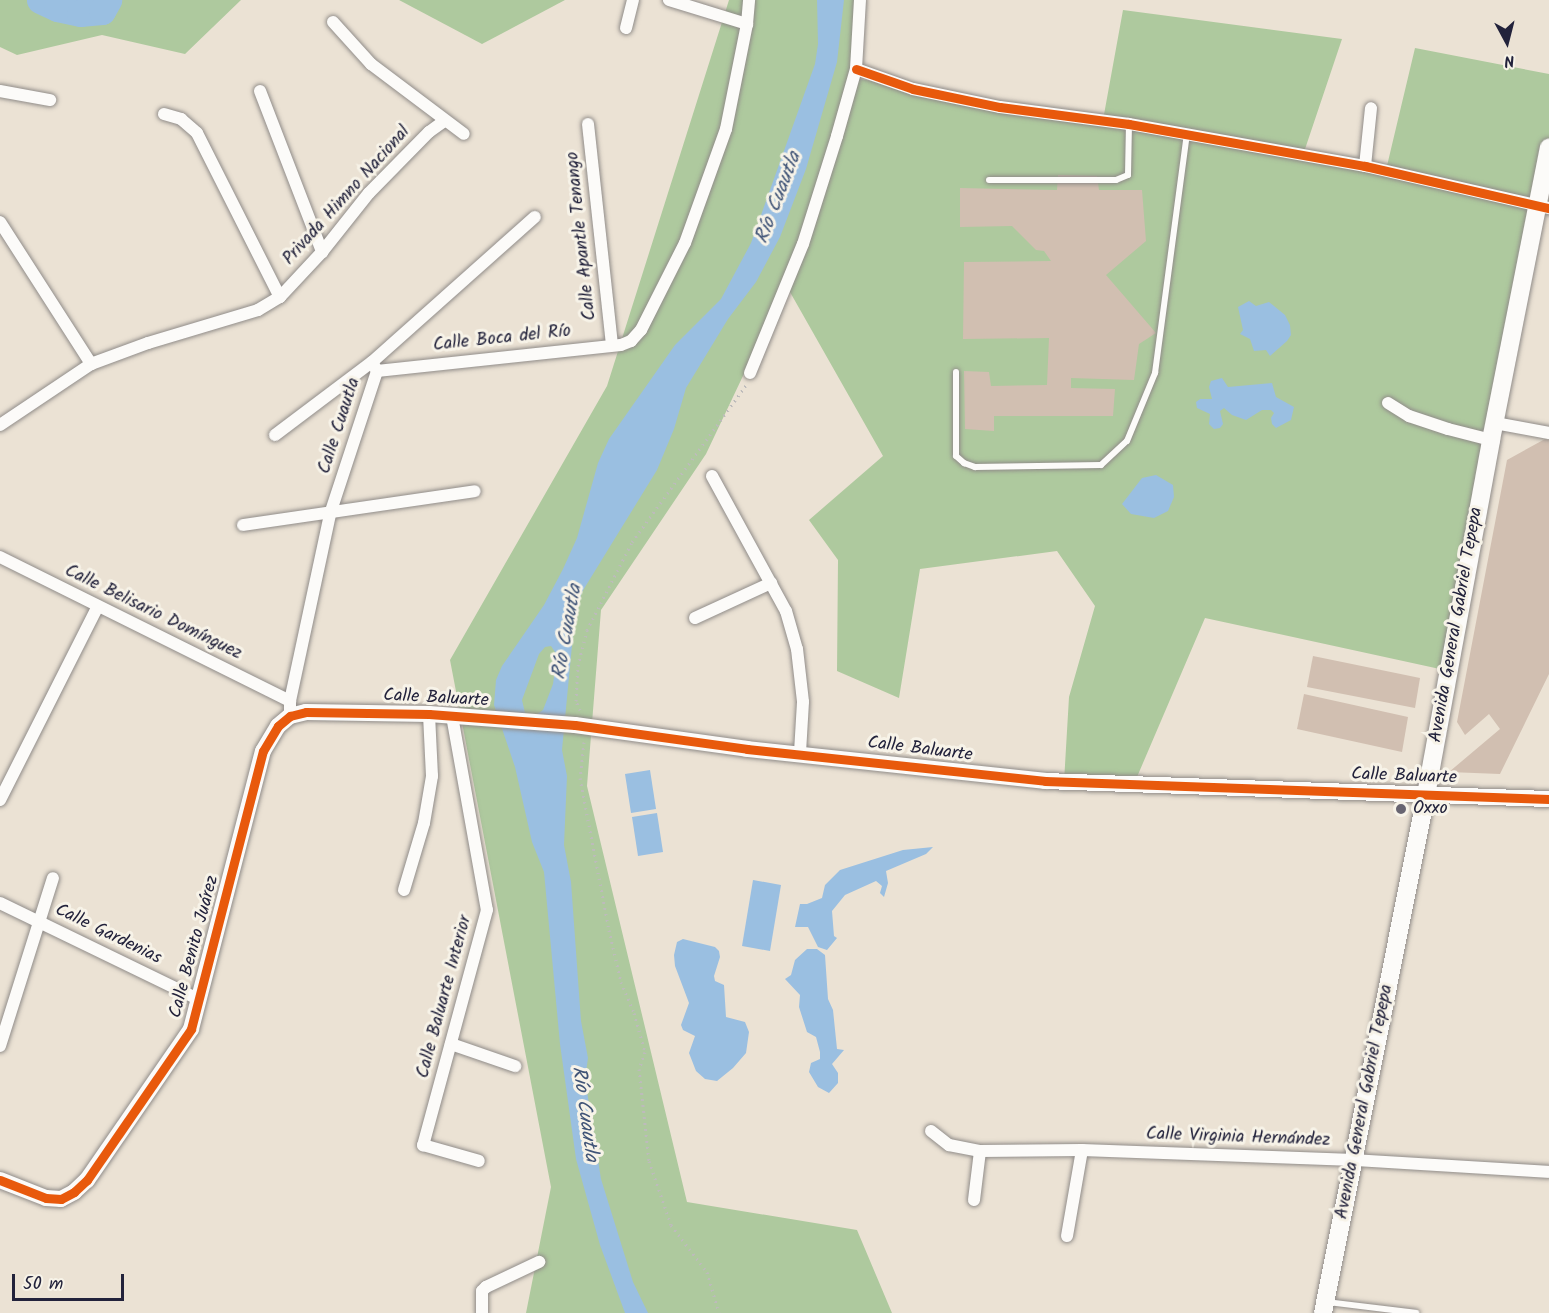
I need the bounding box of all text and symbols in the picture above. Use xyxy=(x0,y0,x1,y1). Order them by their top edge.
north arrow xyxy=(1477,12,1537,72)
text: N xyxy=(1503,47,1516,73)
street label: Privada Himno Nacional xyxy=(279,122,415,270)
water label: Río Cuautla xyxy=(751,149,807,247)
street label: Calle Apantle Tenango xyxy=(562,150,602,322)
street label: Calle Boca del Río xyxy=(432,321,572,357)
street label: Calle Cuautla xyxy=(314,375,366,477)
street label: Avenida General Gabriel Tepepa xyxy=(1426,506,1488,744)
street label: Calle Belisario Domínguez xyxy=(61,561,245,665)
water label: Río Cuautla xyxy=(548,583,588,681)
street label: Calle Baluarte xyxy=(383,685,489,713)
street label: Calle Baluarte xyxy=(866,733,974,767)
street label: Calle Baluarte xyxy=(1351,764,1457,790)
place label: Oxxo xyxy=(1413,798,1448,820)
marker: Oxxo xyxy=(1394,802,1408,816)
street label: Calle Benito Juárez xyxy=(166,873,224,1021)
street label: Calle Gardenias xyxy=(51,900,165,970)
street label: Calle Baluarte Interior xyxy=(413,913,477,1081)
street label: Avenida General Gabriel Tepepa xyxy=(1332,983,1398,1221)
water label: Río Cuautla xyxy=(565,1065,603,1163)
street label: Calle Virginia Hernández xyxy=(1146,1124,1330,1152)
scale bar xyxy=(15,1262,128,1300)
text: 50 m xyxy=(23,1270,63,1299)

